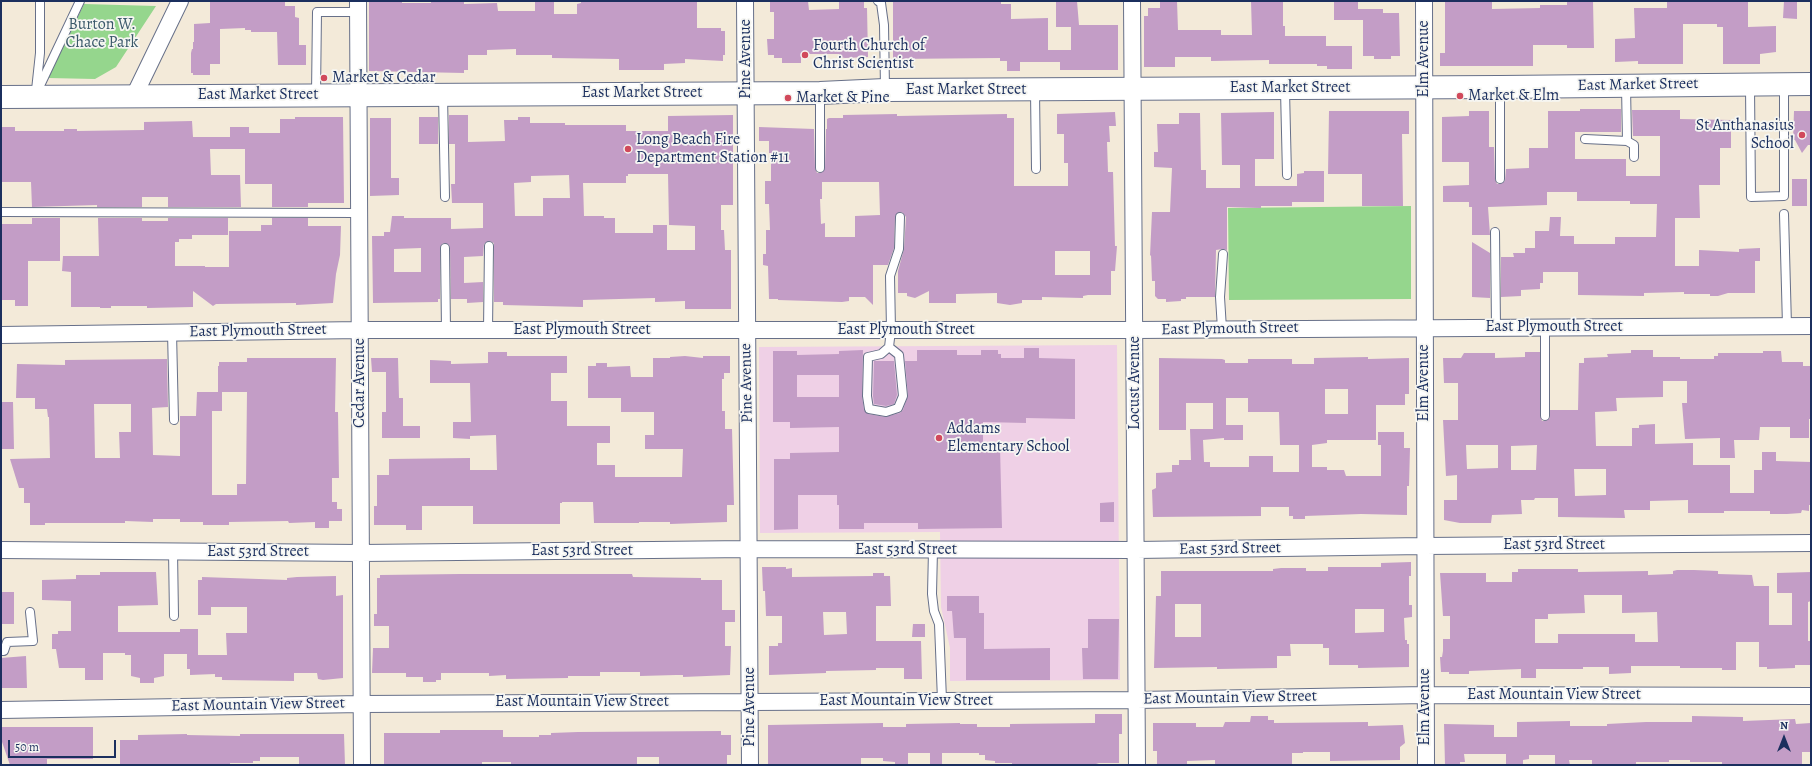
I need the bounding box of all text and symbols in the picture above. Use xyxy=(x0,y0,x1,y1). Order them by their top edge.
park label: Burton W. Chace Park xyxy=(66,15,138,53)
street label: Pine Avenue xyxy=(736,19,756,99)
street label: Elm Avenue xyxy=(1414,20,1434,98)
place label: Fourth Church of Christ Scientist xyxy=(813,36,925,74)
marker: Fourth Church of Christ Scientist xyxy=(800,50,810,60)
place label: Market & Cedar xyxy=(332,68,436,88)
marker: Market & Cedar xyxy=(319,73,329,83)
street label: East Market Street xyxy=(1577,74,1699,96)
street label: East Market Street xyxy=(1229,78,1351,98)
street label: East Market Street xyxy=(905,80,1027,100)
street label: East Market Street xyxy=(581,83,703,103)
street label: East Market Street xyxy=(197,85,319,105)
place label: Market & Elm xyxy=(1468,86,1559,106)
place label: Market & Pine xyxy=(796,88,890,108)
marker: Market & Elm xyxy=(1455,91,1465,101)
marker: Market & Pine xyxy=(783,93,793,103)
place label: St Anthanasius School xyxy=(1696,116,1794,154)
place label: Long Beach Fire Department Station #11 xyxy=(636,130,789,168)
marker: St Anthanasius School xyxy=(1797,130,1807,140)
marker: Long Beach Fire Department Station #11 xyxy=(623,144,633,154)
street label: East Plymouth Street xyxy=(1485,317,1623,337)
street label: East Plymouth Street xyxy=(1161,318,1299,340)
street label: East Plymouth Street xyxy=(189,320,327,342)
street label: East Plymouth Street xyxy=(513,320,651,340)
street label: East Plymouth Street xyxy=(837,320,975,340)
street label: Locust Avenue xyxy=(1125,336,1145,430)
street label: Cedar Avenue xyxy=(350,338,370,428)
street label: Pine Avenue xyxy=(737,343,757,423)
street label: Elm Avenue xyxy=(1414,344,1434,422)
place label: Addams Elementary School xyxy=(947,419,1070,457)
marker: Addams Elementary School xyxy=(934,433,944,443)
street label: East 53rd Street xyxy=(1503,535,1605,555)
street label: East 53rd Street xyxy=(1179,539,1281,559)
street label: East 53rd Street xyxy=(855,540,957,560)
street label: East 53rd Street xyxy=(531,541,633,561)
street label: East 53rd Street xyxy=(207,542,309,562)
street label: Pine Avenue xyxy=(740,667,760,747)
street label: Elm Avenue xyxy=(1415,668,1435,746)
street label: East Mountain View Street xyxy=(1467,685,1641,705)
street label: East Mountain View Street xyxy=(1143,687,1317,709)
street label: East Mountain View Street xyxy=(819,691,993,711)
street label: East Mountain View Street xyxy=(495,692,669,712)
street label: East Mountain View Street xyxy=(171,694,345,716)
north arrow xyxy=(1764,718,1804,758)
text: N xyxy=(1780,718,1788,733)
scale bar xyxy=(10,732,118,758)
text: 50 m xyxy=(15,739,39,755)

